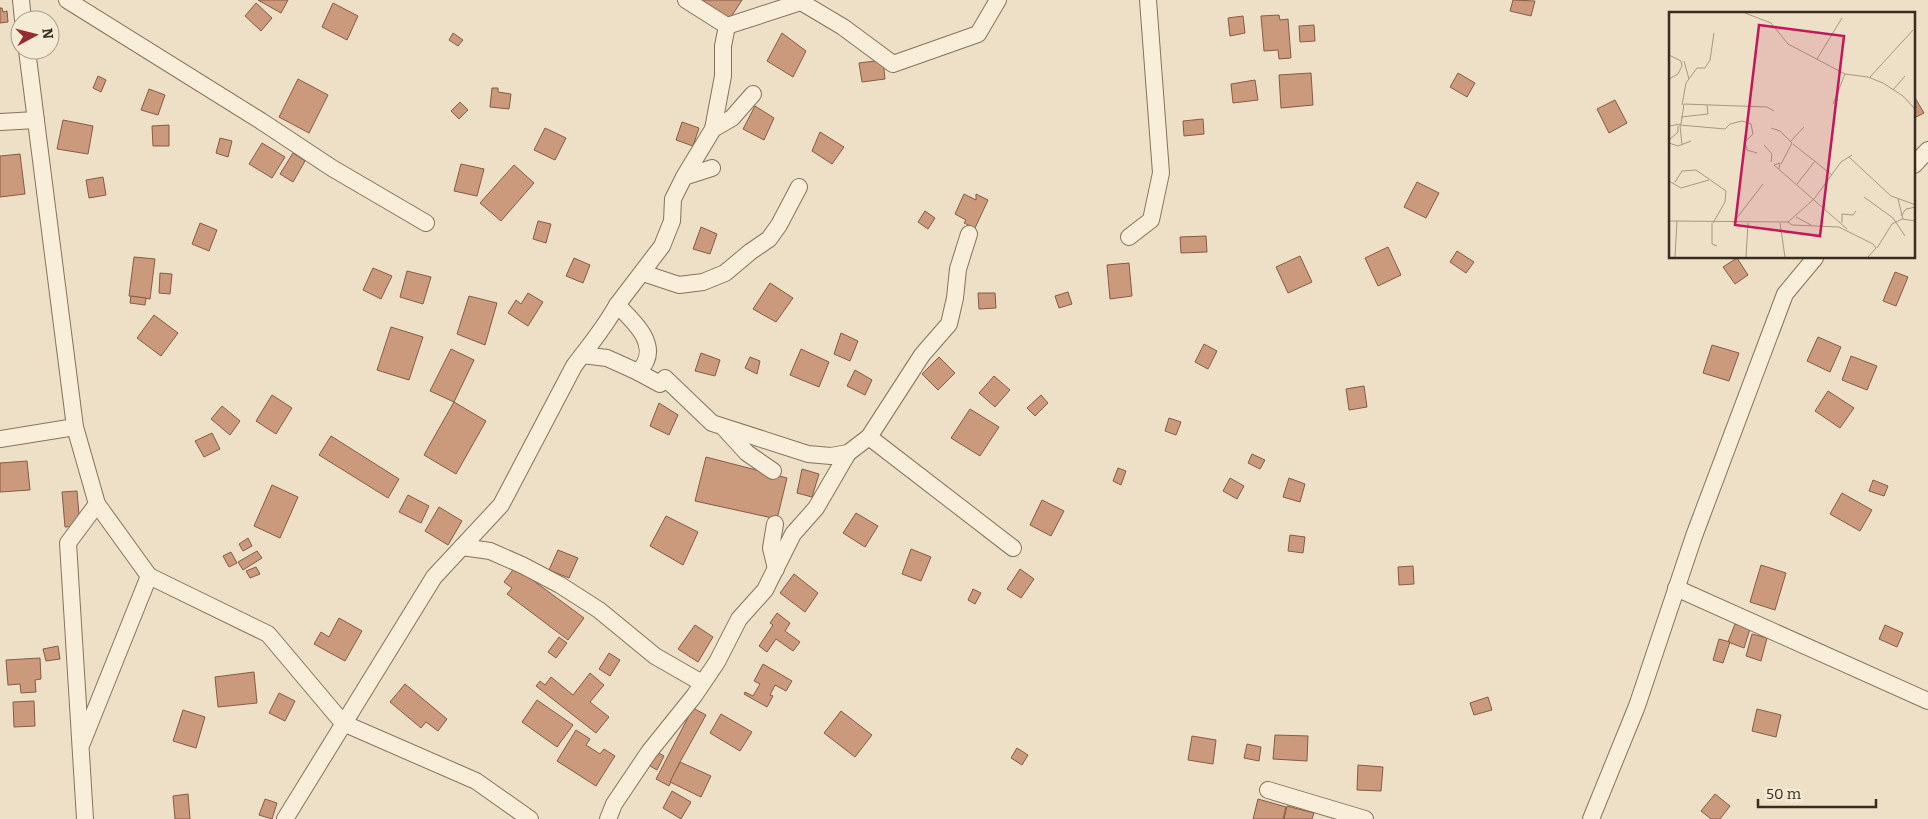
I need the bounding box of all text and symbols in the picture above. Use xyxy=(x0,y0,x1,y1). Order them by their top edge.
north arrow xyxy=(10,10,60,60)
inset map xyxy=(1669,12,1916,259)
text: N xyxy=(38,27,57,40)
scale bar xyxy=(1758,776,1876,808)
text: 50 m xyxy=(1766,785,1802,803)

